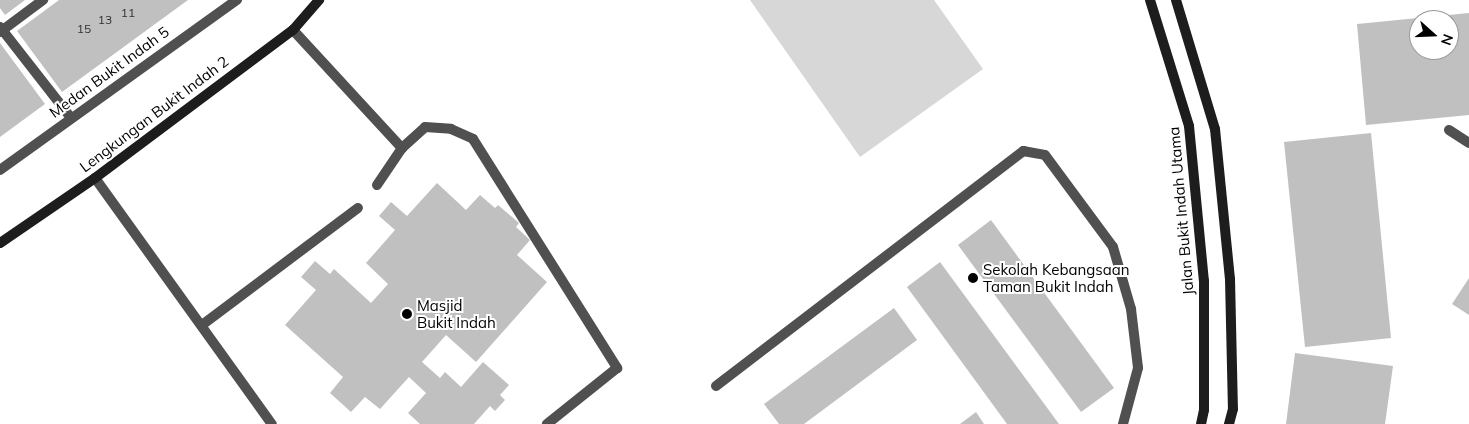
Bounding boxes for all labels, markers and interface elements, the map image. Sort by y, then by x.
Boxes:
house number: 11 [121,6,135,20]
north arrow [1409,10,1459,60]
house number: 13 [98,13,112,27]
house number: 15 [77,22,91,36]
street label: Medan Bukit Indah 5 [46,23,172,121]
text: N [1437,32,1457,48]
street label: Lengkungan Bukit Indah 2 [76,52,232,176]
street label: Jalan Bukit Indah Utama [1165,126,1197,296]
place label: Sekolah Kebangsaan Taman Bukit Indah [983,260,1129,295]
marker: Sekolah Kebangsaan Taman Bukit Indah [967,272,979,284]
place label: Masjid Bukit Indah [417,296,496,331]
marker: Masjid Bukit Indah [401,308,413,320]

